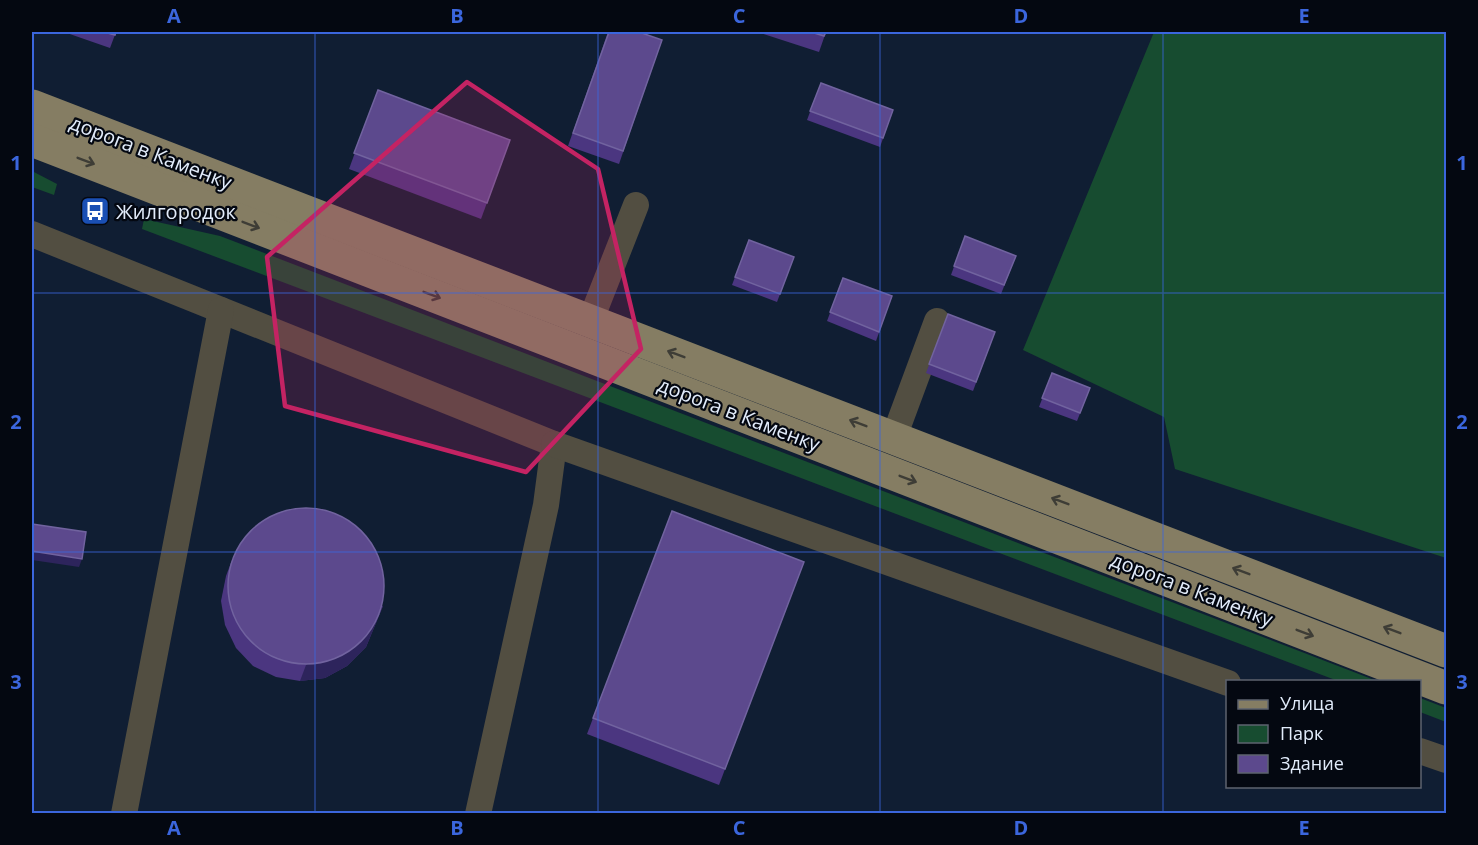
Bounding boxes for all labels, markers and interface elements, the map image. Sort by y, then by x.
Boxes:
text: A [167,2,181,29]
text: B [450,2,464,29]
text: C [733,2,746,29]
text: D [1014,2,1028,29]
text: E [1298,2,1310,29]
street label: дорога в Каменку [66,109,237,196]
text: 1 [10,149,22,176]
text: 1 [1456,149,1468,176]
one-way arrow [76,156,95,167]
bus stop icon: Жилгородок [79,195,111,227]
place label: Жилгородок [116,198,236,225]
one-way arrow [241,220,259,231]
one-way arrow [423,290,441,301]
one-way arrow [667,348,685,359]
street label: дорога в Каменку [654,371,825,458]
text: 2 [10,408,22,435]
text: 2 [1456,408,1468,435]
one-way arrow [849,417,868,428]
one-way arrow [898,475,917,486]
one-way arrow [1051,495,1069,506]
street label: дорога в Каменку [1107,546,1278,633]
one-way arrow [1233,565,1251,576]
one-way arrow [1383,623,1402,634]
one-way arrow [1295,628,1314,639]
text: 3 [10,668,22,695]
text: 3 [1456,668,1468,695]
legend [1226,680,1421,788]
text: Улица [1280,691,1334,715]
text: Парк [1280,721,1324,745]
text: Здание [1280,751,1344,775]
text: A [167,814,181,841]
text: B [450,814,464,841]
text: C [733,814,746,841]
text: D [1014,814,1028,841]
text: E [1298,814,1310,841]

